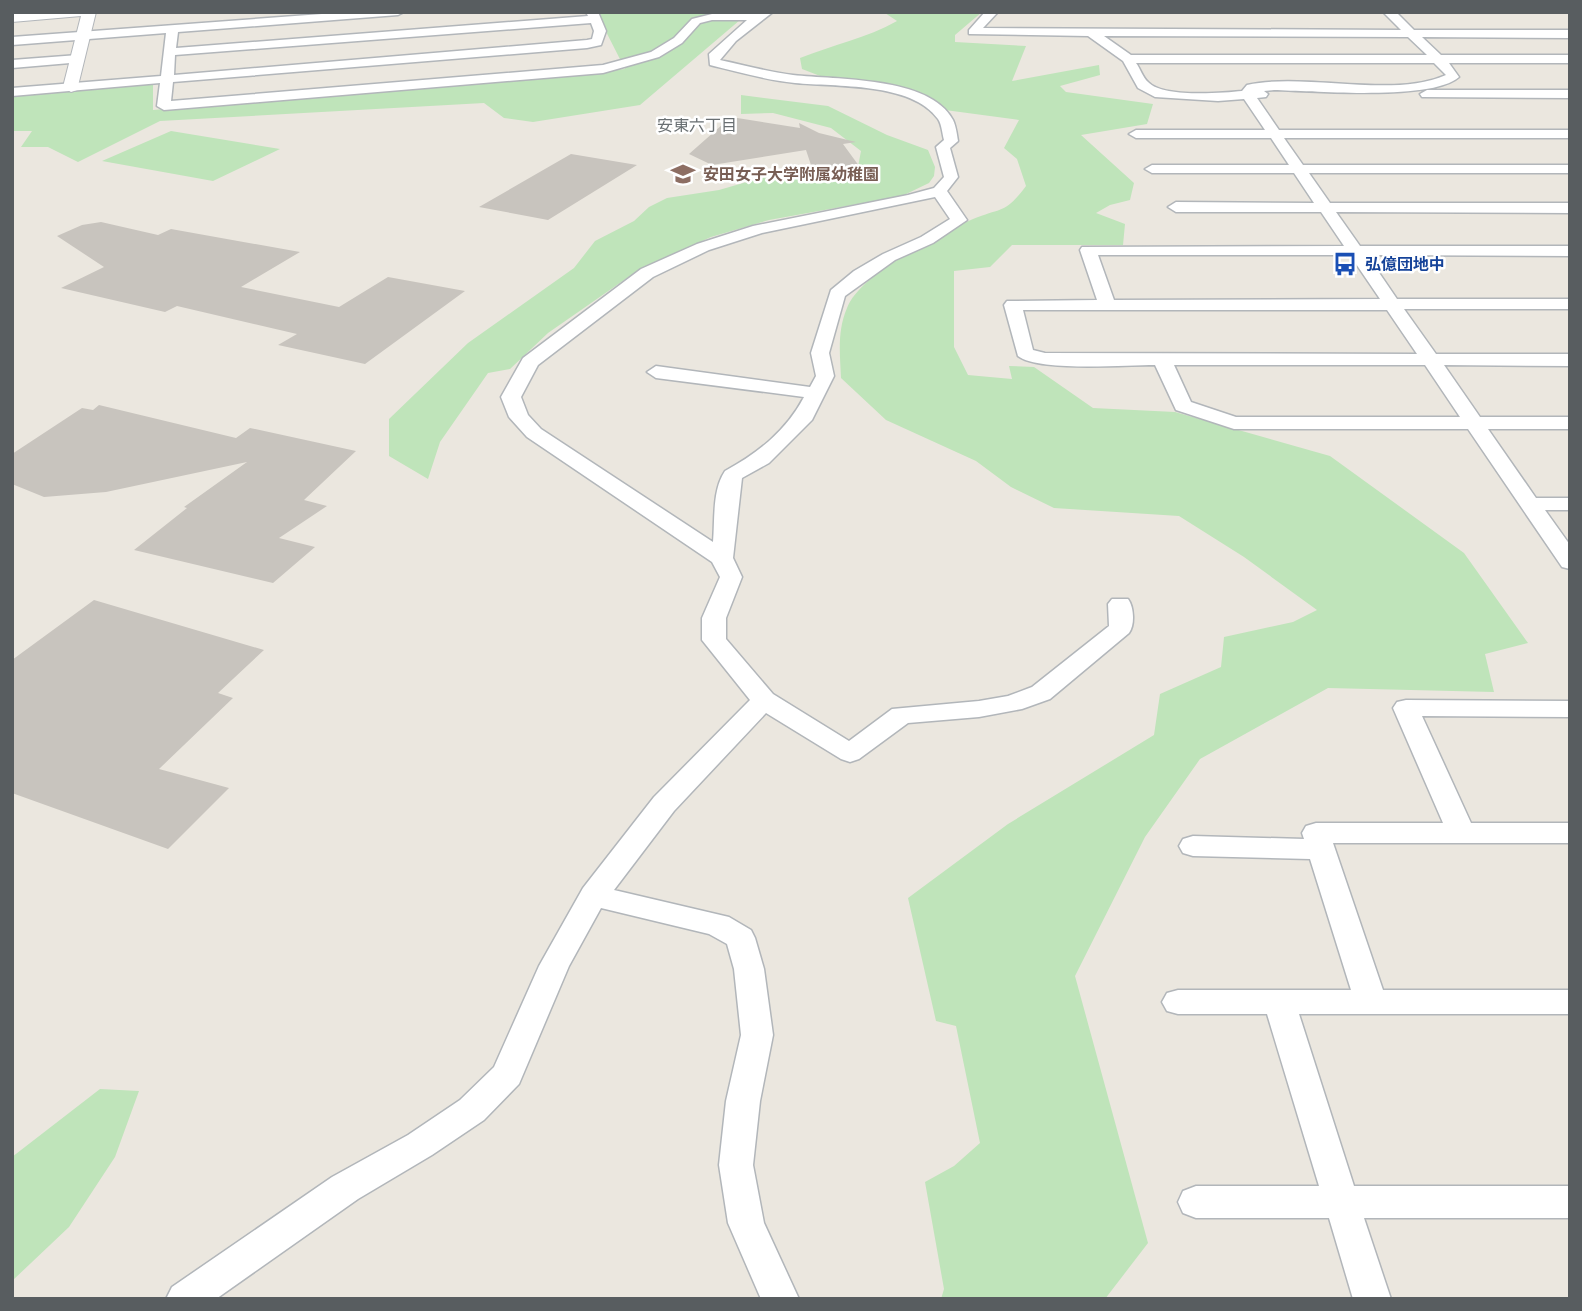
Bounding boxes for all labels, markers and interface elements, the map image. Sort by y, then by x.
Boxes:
district label: 安東六丁目 [657,113,737,137]
school or university icon: 安田女子大学附属幼稚園 [669,160,697,188]
place label: 安田女子大学附属幼稚園 [703,162,879,186]
bus stop icon: 弘億団地中 [1331,250,1359,278]
place label: 弘億団地中 [1365,252,1445,276]

